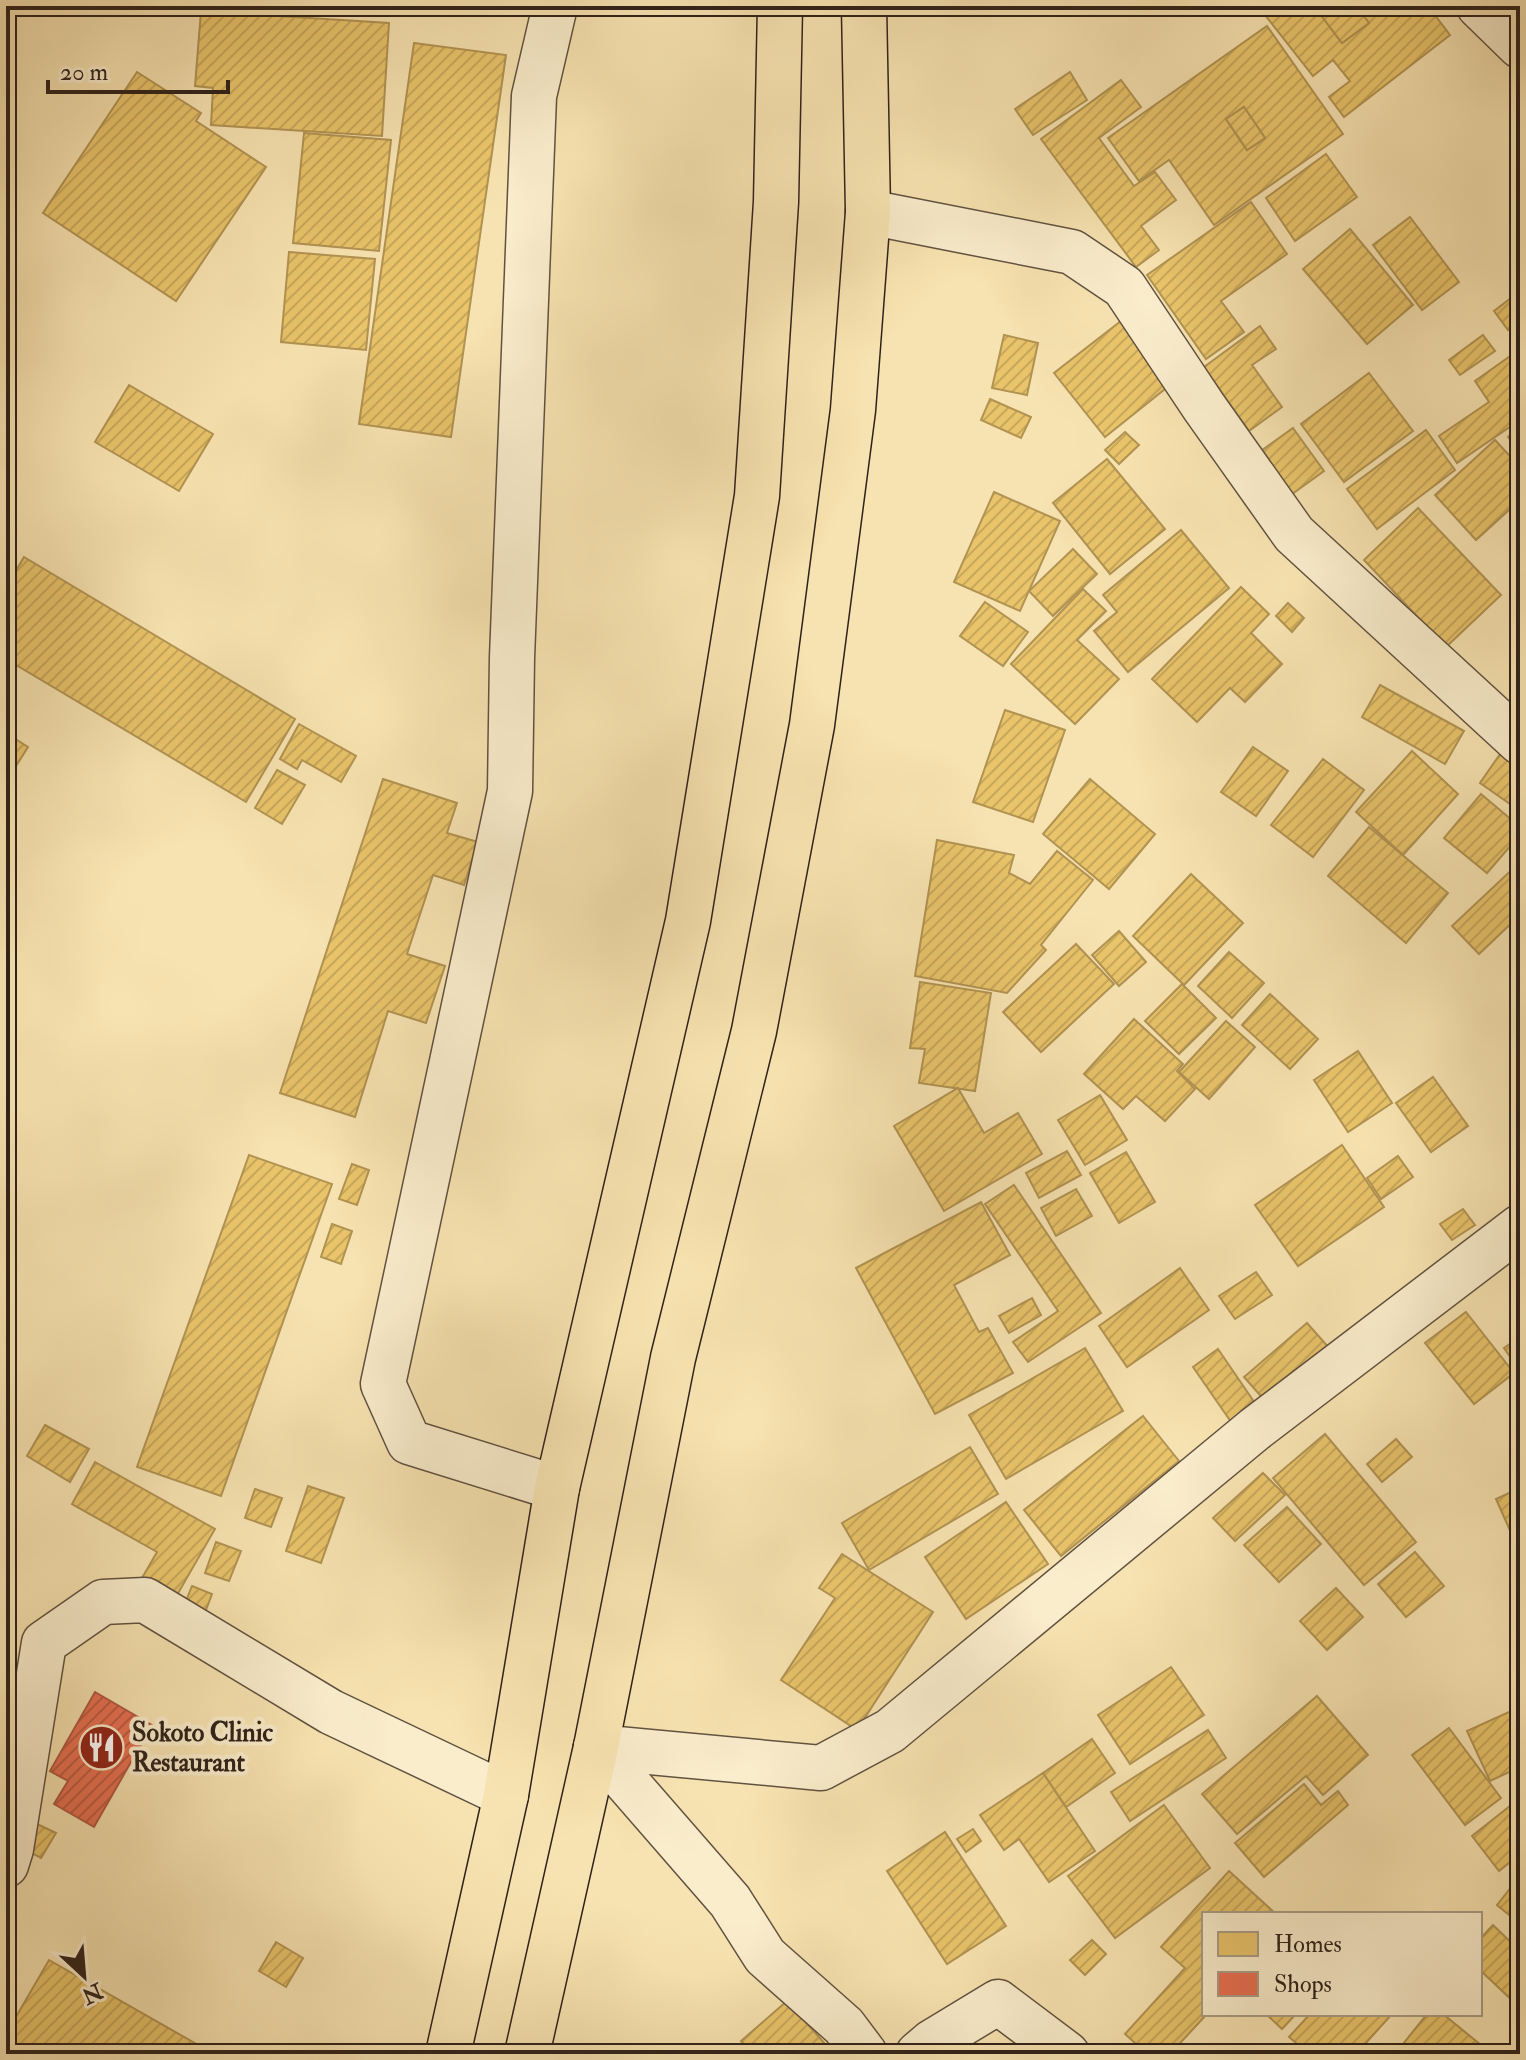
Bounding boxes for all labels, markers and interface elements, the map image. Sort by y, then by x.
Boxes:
scale bar [48,44,228,94]
text: 20 m [60,57,109,88]
place label: Sokoto Clinic Restaurant [132,1717,274,1779]
restaurant icon: Sokoto Clinic Restaurant [77,1724,125,1772]
legend [1202,1912,1482,2016]
text: Homes [1274,1929,1342,1960]
north arrow [44,1936,124,2016]
text: Shops [1274,1969,1332,2000]
text: N [77,1976,108,2010]

